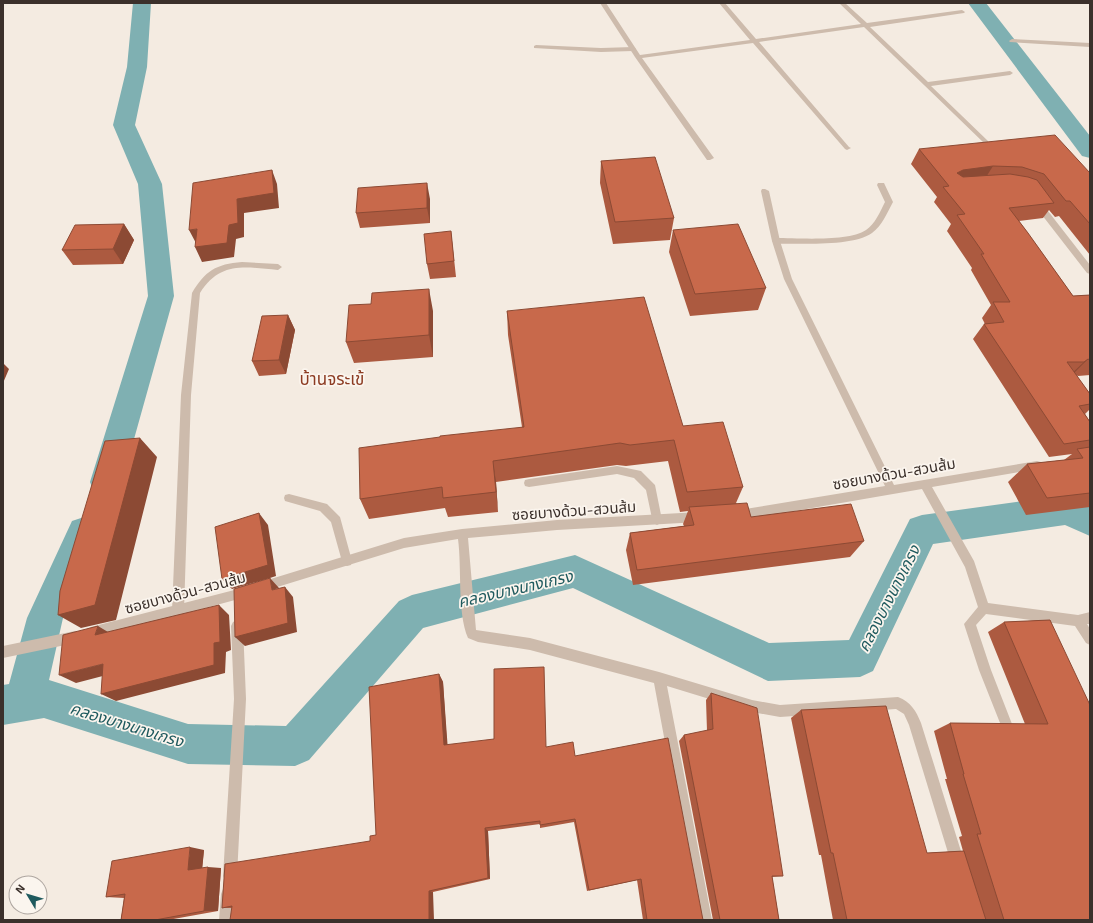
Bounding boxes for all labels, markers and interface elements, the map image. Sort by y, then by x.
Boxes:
district label: บ้านจระเข้ [300,368,365,388]
street label: ซอยบางด้วน-สวนส้ม [831,453,957,493]
street label: ซอยบางด้วน-สวนส้ม [511,497,637,523]
water label: คลองบางนางเกรง [853,540,924,654]
water label: คลองบางนางเกรง [456,565,576,610]
street label: ซอยบางด้วน-สวนส้ม [123,567,247,617]
water label: คลองบางนางเกรง [68,698,187,751]
north arrow [8,875,48,915]
text: N [12,881,27,896]

